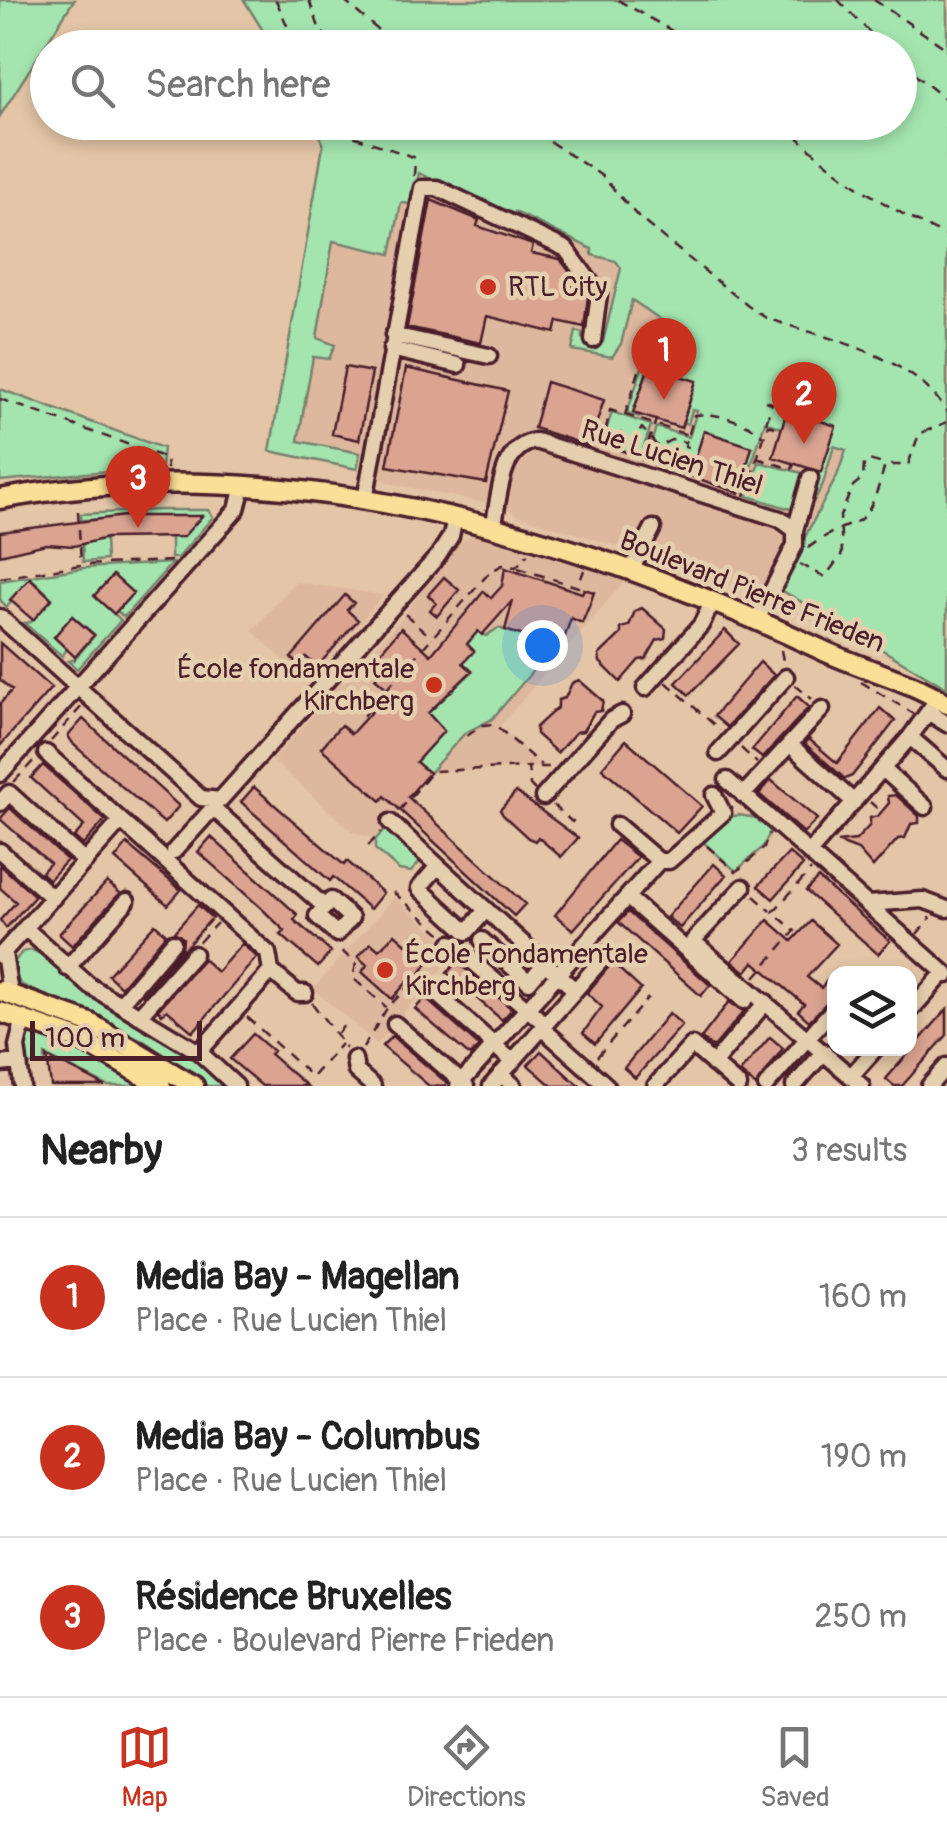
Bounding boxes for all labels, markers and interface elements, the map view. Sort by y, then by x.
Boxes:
search box [30,30,917,140]
icon: search [65,58,120,113]
text: Search here [145,61,331,109]
place label: RTL City [508,270,607,305]
marker: RTL City [477,276,499,298]
pin: 1 [632,318,696,400]
pin: 2 [772,362,836,444]
street label: Rue Lucien Thiel [577,412,767,504]
pin: 3 [106,446,170,528]
street label: Boulevard Pierre Frieden [614,523,890,661]
your location [517,620,568,671]
place label: École fondamentale Kirchberg [177,652,414,719]
marker: École fondamentale Kirchberg [423,674,445,696]
place label: École Fondamentale Kirchberg [405,937,648,1004]
marker: École Fondamentale Kirchberg [374,959,396,981]
map controls [827,966,917,1056]
button: layers [827,966,917,1056]
scale bar [30,1016,202,1060]
text: 100 m [45,1021,125,1056]
text: Nearby [40,1125,162,1177]
text: 3 results [791,1131,907,1171]
text: Media Bay - Magellan [135,1253,459,1301]
text: 1 [66,1277,79,1317]
text: 160 m [819,1277,907,1317]
text: Place · Rue Lucien Thiel [135,1301,447,1341]
text: Media Bay - Columbus [135,1413,480,1461]
text: 2 [64,1437,81,1477]
text: 190 m [821,1437,907,1477]
text: Place · Rue Lucien Thiel [135,1461,447,1501]
text: Résidence Bruxelles [135,1573,451,1621]
text: 3 [64,1597,81,1637]
text: 250 m [815,1597,907,1637]
text: Place · Boulevard Pierre Frieden [135,1621,554,1661]
tab: Map [117,1720,172,1815]
tab: Directions [407,1720,526,1815]
tab: Saved [760,1720,830,1815]

